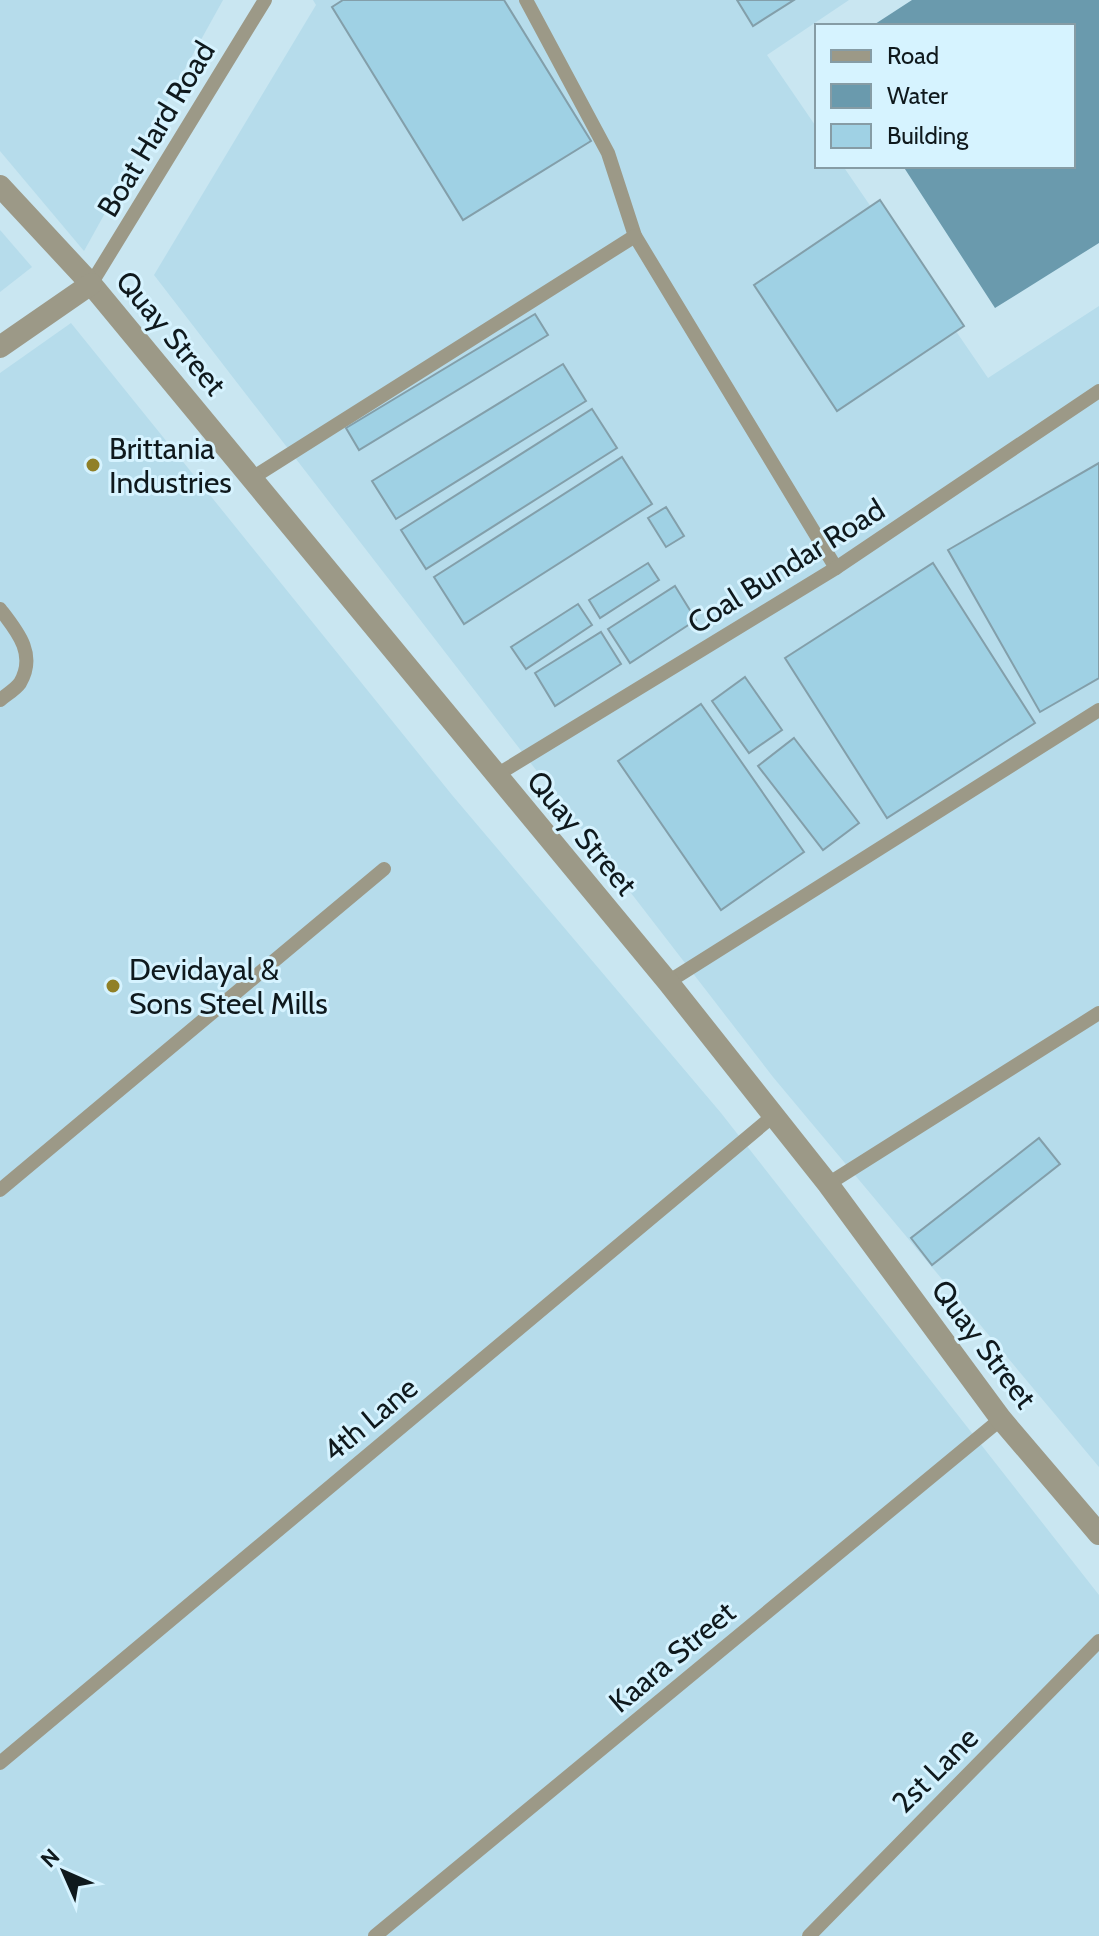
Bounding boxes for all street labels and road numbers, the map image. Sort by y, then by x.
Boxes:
street label: Boat Hard Road [89,35,223,223]
street label: Quay Street [108,263,234,403]
street label: Coal Bundar Road [681,491,891,641]
street label: Quay Street [519,763,645,903]
street label: Quay Street [924,1272,1044,1416]
street label: 4th Lane [315,1369,425,1469]
street label: Kaara Street [601,1594,743,1720]
street label: 2st Lane [884,1719,986,1821]

